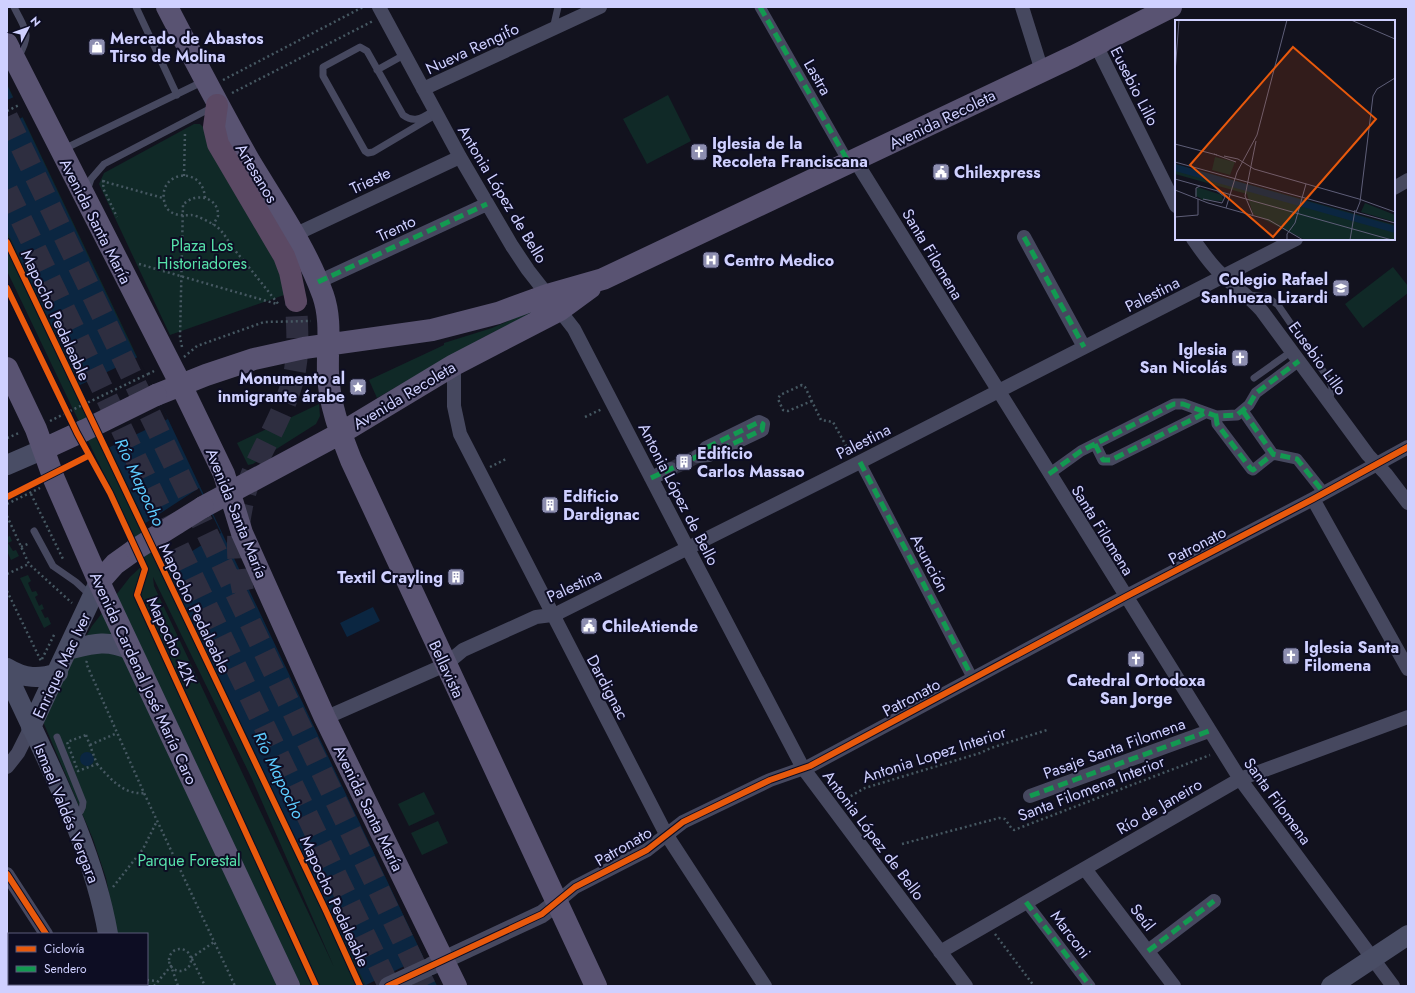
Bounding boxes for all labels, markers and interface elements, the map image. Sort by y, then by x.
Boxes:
north arrow [8,8,48,48]
text: N [27,13,44,30]
street label: Nueva Rengifo [422,17,523,80]
inset map [1175,20,1395,240]
place label: Mercado de Abastos Tirso de Molina [110,27,264,68]
shop icon: Mercado de Abastos Tirso de Molina [87,37,107,57]
street label: Eusebio Lillo [1105,43,1164,130]
street label: Lastra [798,55,837,100]
street label: Avenida Recoleta [885,84,999,155]
street label: Antonia López de Bello [452,121,553,268]
place label: Iglesia de la Recoleta Franciscana [712,132,868,173]
street label: Artesanos [230,139,283,207]
church icon: Iglesia de la Recoleta Franciscana [689,142,709,162]
street label: Avenida Santa María [54,154,137,288]
street label: Trieste [346,161,394,200]
place label: Chilexpress [954,161,1040,184]
public building icon: Chilexpress [931,162,951,182]
street label: Santa Filomena [896,204,969,304]
street label: Trento [373,209,420,247]
park label: Plaza Los Historiadores [157,234,247,275]
street label: Mapocho Pedaleable [15,246,96,384]
place label: Centro Medico [724,249,834,272]
hospital icon: Centro Medico [701,250,721,270]
place label: Colegio Rafael Sanhueza Lizardi [1200,268,1328,309]
street label: Palestina [1121,271,1183,318]
school or university icon: Colegio Rafael Sanhueza Lizardi [1331,278,1351,298]
street label: Eusebio Lillo [1283,317,1352,400]
place label: Iglesia San Nicolás [1140,338,1227,379]
church icon: Iglesia San Nicolás [1230,348,1250,368]
street label: Avenida Recoleta [349,356,460,435]
place label: Monumento al inmigrante árabe [218,367,345,408]
place icon: Monumento al inmigrante árabe [348,377,368,397]
street label: Palestina [832,418,894,465]
street label: Antonia López de Bello [633,419,725,570]
water label: Río Mapocho [109,434,171,530]
place label: Edificio Carlos Massao [697,442,805,483]
street label: Avenida Santa María [200,445,273,582]
building icon: Edificio Carlos Massao [674,452,694,472]
street label: Santa Filomena [1066,481,1140,580]
place label: Edificio Dardignac [563,485,640,526]
building icon: Edificio Dardignac [540,495,560,515]
street label: Patronato [1164,520,1230,570]
street label: Asunción [905,530,954,596]
street label: Mapocho Pedaleable [153,539,236,677]
street label: Palestina [543,563,606,608]
place label: Textil Crayling [337,566,443,589]
building icon: Textil Crayling [446,567,466,587]
street label: Avenida Cardenal José María Caro [84,568,203,789]
street label: Mapocho 42K [141,593,202,689]
street label: Enrique Mac Iver [27,608,96,722]
place label: ChileAtiende [602,615,698,638]
public building icon: ChileAtiende [579,616,599,636]
place label: Iglesia Santa Filomena [1304,636,1399,677]
street label: Bellavista [423,637,470,702]
church icon: Iglesia Santa Filomena [1281,646,1301,666]
church icon: Catedral Ortodoxa San Jorge [1126,649,1146,669]
street label: Dardignac [581,651,634,724]
place label: Catedral Ortodoxa San Jorge [1067,669,1205,710]
street label: Patronato [878,672,944,722]
street label: Pasaje Santa Filomena [1040,712,1188,785]
street label: Antonia Lopez Interior [859,720,1010,789]
water label: Río Mapocho [248,727,310,823]
street label: Ismael Valdés Vergara [28,740,105,887]
street label: Avenida Santa María [328,741,409,875]
street label: Santa Filomena Interior [1014,750,1168,827]
street label: Santa Filomena [1238,753,1317,850]
street label: Antonia López de Bello [817,766,930,905]
street label: Río de Janeiro [1112,773,1206,840]
street label: Patronato [590,821,656,872]
street label: Mapocho Pedaleable [294,832,375,970]
park label: Parque Forestal [137,849,241,872]
street label: Seúl [1125,899,1161,936]
street label: Marconi [1045,905,1096,963]
legend [8,933,148,985]
text: Ciclovía [44,940,85,958]
text: Sendero [44,960,87,978]

